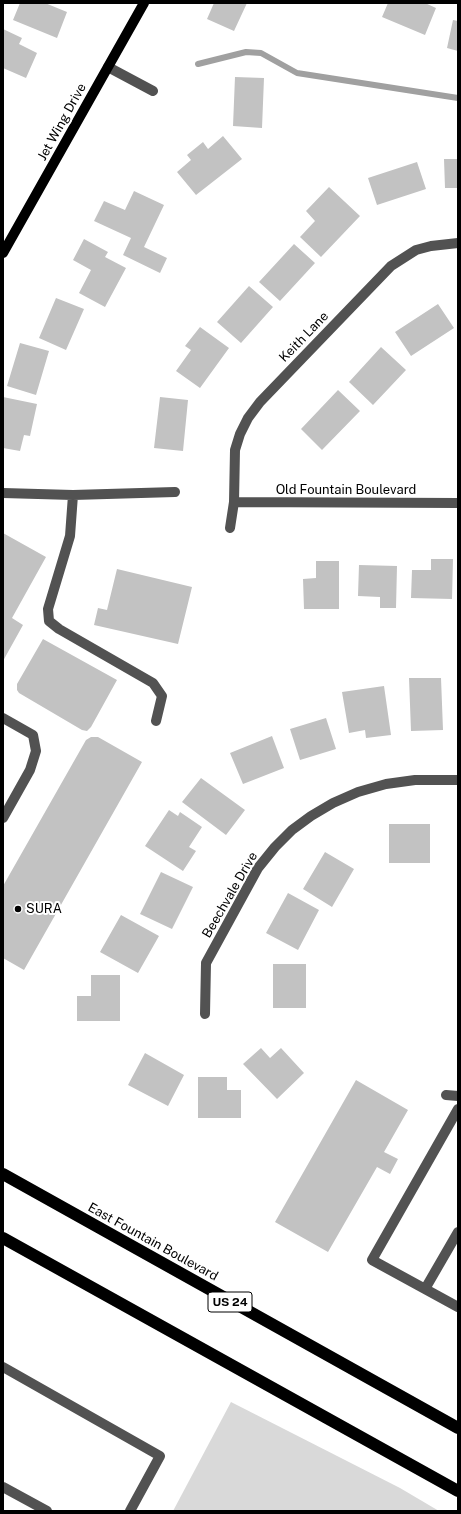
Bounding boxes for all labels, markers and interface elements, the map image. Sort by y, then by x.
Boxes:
street label: Jet Wing Drive [34,81,90,163]
street label: Keith Lane [276,309,332,365]
street label: Old Fountain Boulevard [276,482,416,498]
street label: Beechvale Drive [199,849,261,941]
place label: SURA [26,901,62,917]
marker: SURA [13,904,23,914]
street label: East Fountain Boulevard [85,1200,221,1284]
road number: US 24 [208,1292,252,1312]

